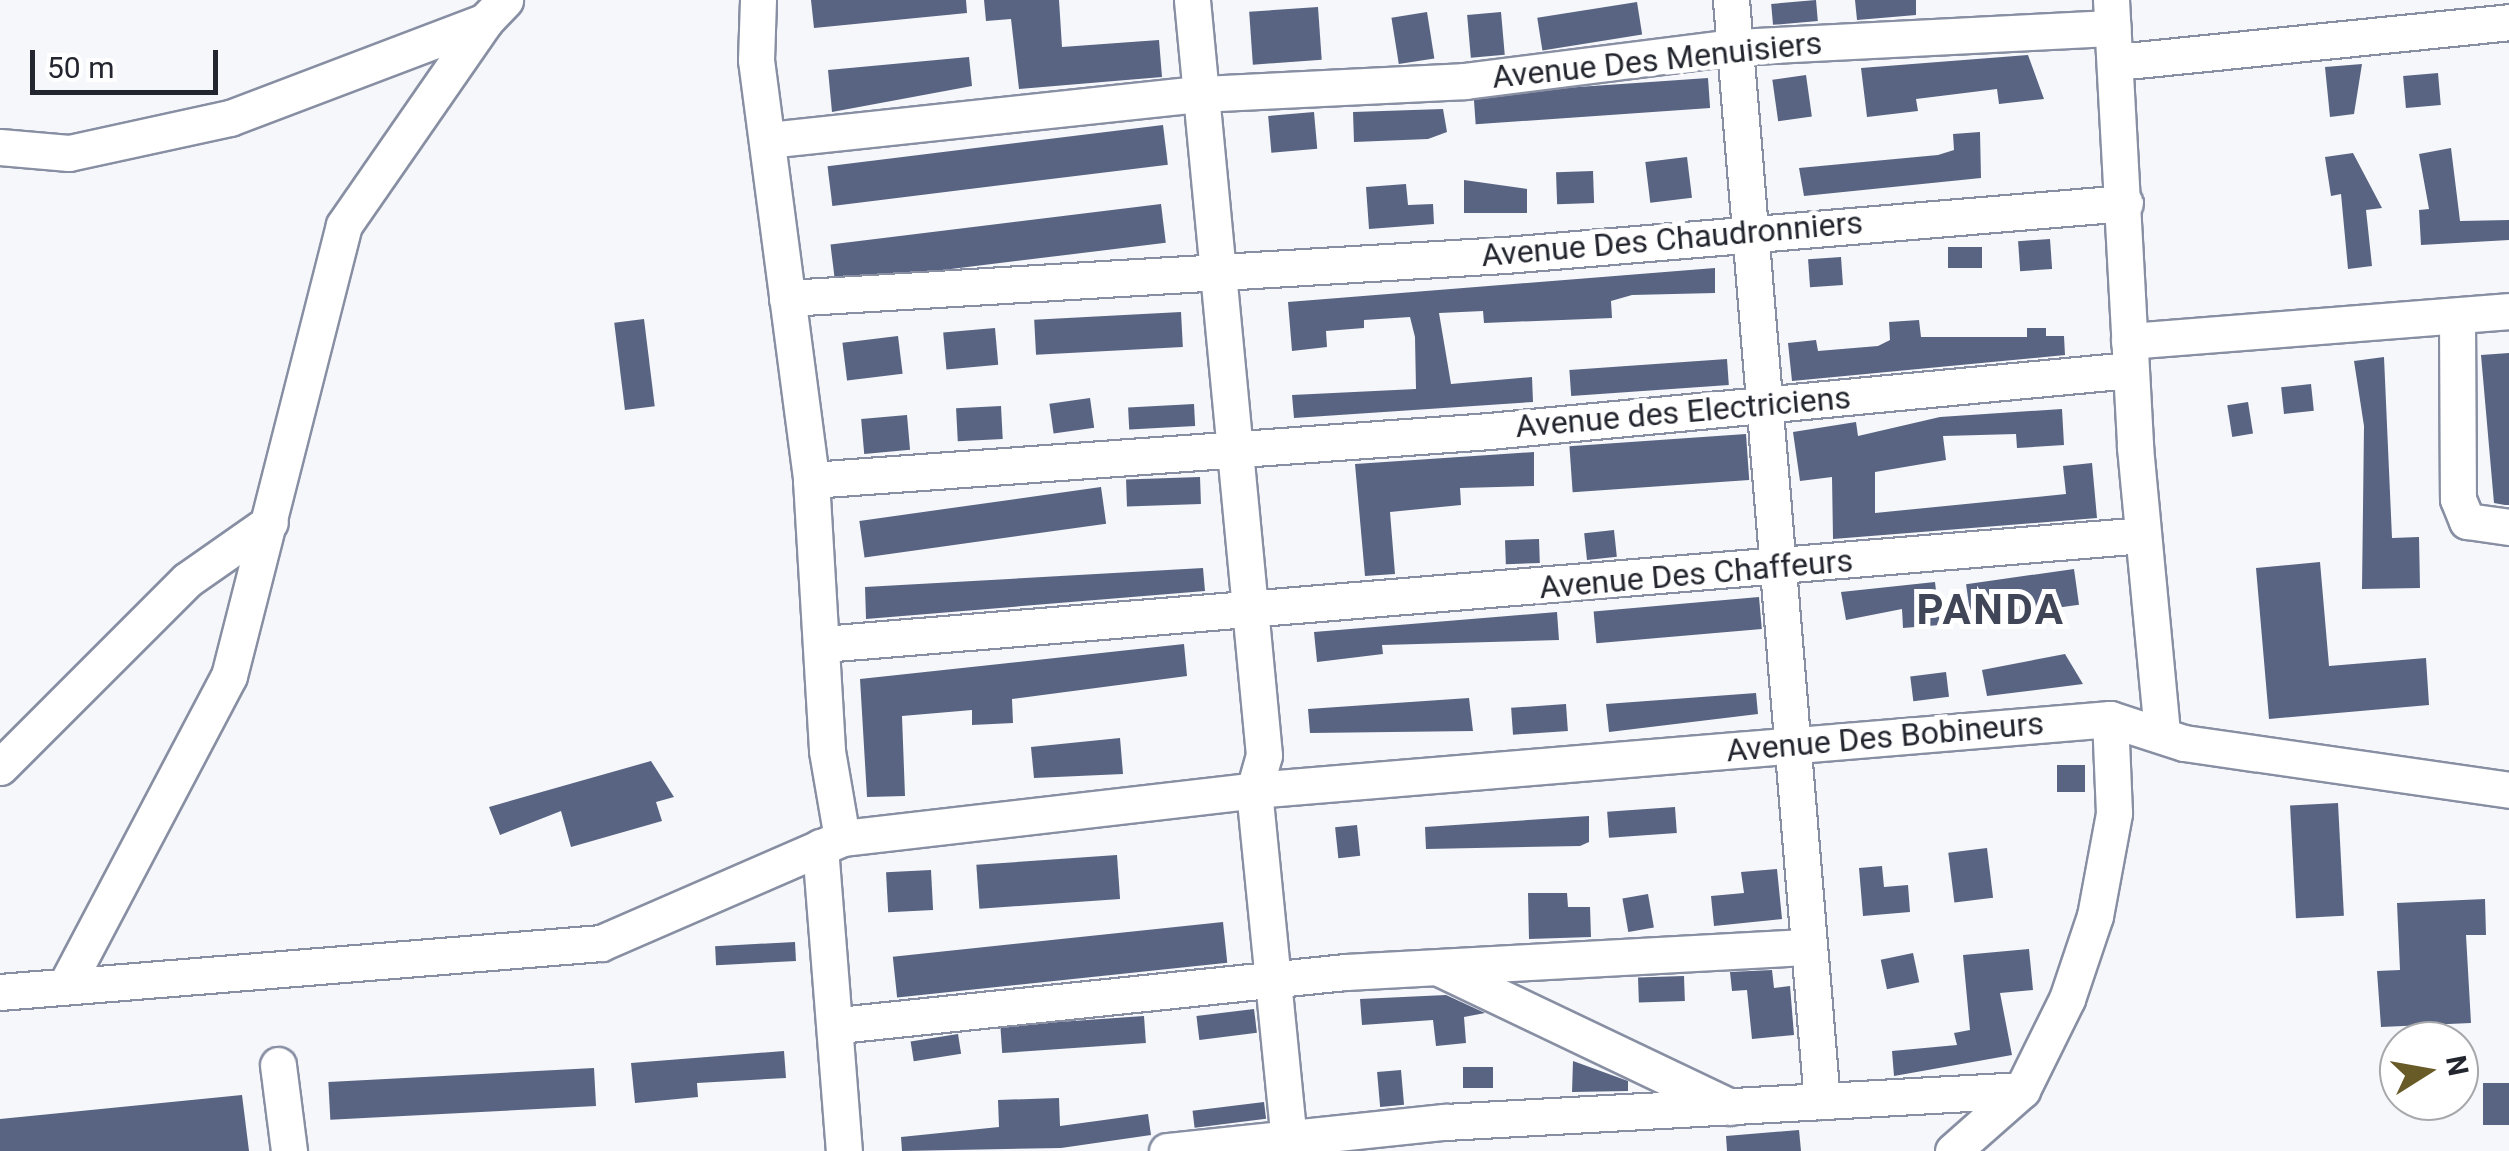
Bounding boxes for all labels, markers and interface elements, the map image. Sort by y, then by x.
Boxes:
street label: Avenue Des Menuisiers [1490,24,1824,96]
scale bar [35,30,222,92]
text: 50 m [47,50,114,85]
street label: Avenue Des Chaudronniers [1480,203,1864,275]
street label: Avenue des Electriciens [1514,378,1852,446]
street label: Avenue Des Chaffeurs [1538,541,1854,607]
district label: PANDA [1916,585,2066,635]
street label: Avenue Des Bobineurs [1725,704,2045,770]
north arrow [2379,1021,2479,1121]
text: N [2439,1053,2475,1078]

